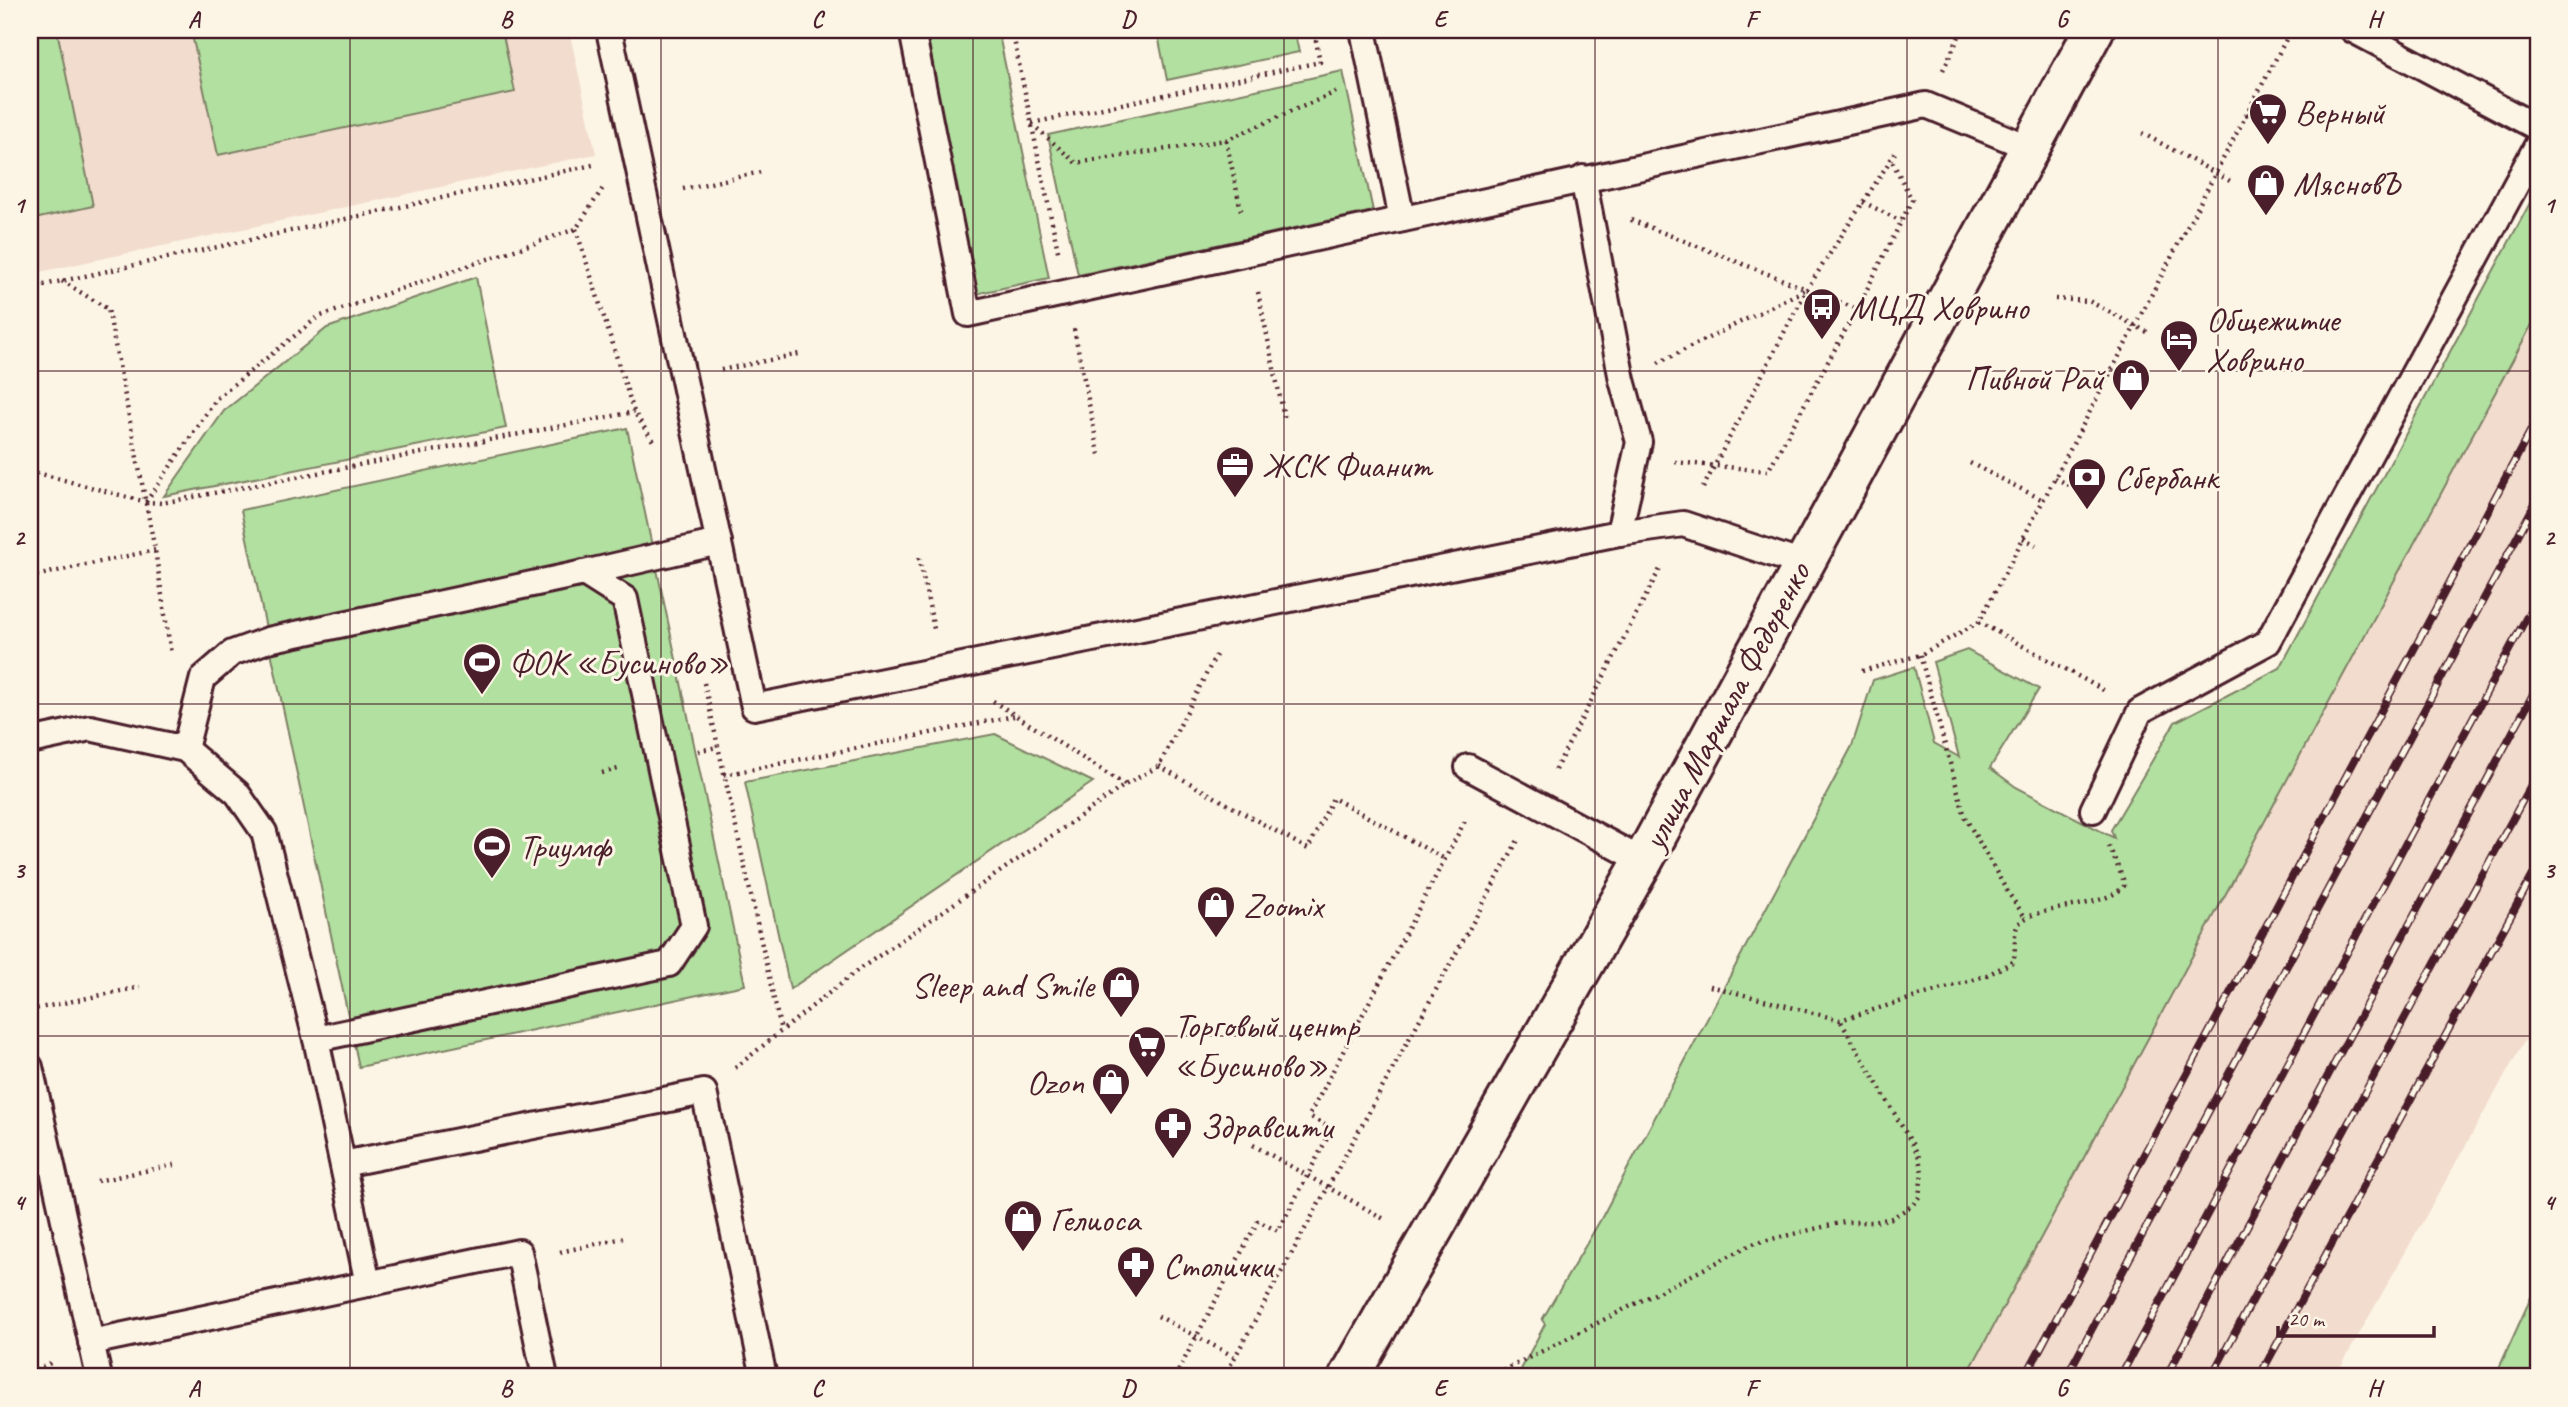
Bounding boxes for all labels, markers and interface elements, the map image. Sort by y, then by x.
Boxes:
text: A [188,5,202,34]
text: B [500,5,514,34]
text: C [812,5,826,34]
text: D [1121,5,1137,34]
text: E [1434,5,1450,34]
text: F [1746,5,1762,34]
text: G [2056,5,2071,34]
text: H [2367,5,2385,34]
place label: Верный [2295,90,2387,135]
supermarket icon: Верный [2247,91,2289,146]
place label: МясновЪ [2293,161,2402,206]
shop icon: МясновЪ [2245,162,2287,217]
text: 1 [14,191,27,220]
text: 1 [2544,191,2557,220]
place label: МЦД Ховрино [1849,285,2030,330]
bus stop icon: МЦД Ховрино [1801,286,1843,341]
place label: Общежитие Ховрино [2206,297,2342,382]
hotel icon: Общежитие Ховрино [2158,318,2200,373]
place label: Пивной Рай [1965,356,2106,401]
shop icon: Пивной Рай [2110,357,2152,412]
place label: ЖСК Фианит [1262,443,1434,488]
office icon: ЖСК Фианит [1214,444,1256,499]
place label: Сбербанк [2114,455,2221,500]
bank icon: Сбербанк [2066,456,2108,511]
text: 2 [14,523,27,552]
text: 2 [2544,523,2557,552]
street label: улица Маршала Федоренко [1630,553,1822,859]
place label: ФОК «Бусиново» [509,640,729,685]
sports icon: ФОК «Бусиново» [461,641,503,696]
place label: Триумф [519,824,613,869]
sports icon: Триумф [471,825,513,880]
text: 3 [14,856,27,885]
text: 3 [2544,856,2557,885]
place label: Zoomix [1243,883,1326,928]
shop icon: Zoomix [1195,884,1237,939]
place label: Sleep and Smile [911,963,1097,1008]
shop icon: Sleep and Smile [1100,964,1142,1019]
place label: Торговый центр «Бусиново» [1174,1003,1361,1088]
supermarket icon: Торговый центр «Бусиново» [1126,1024,1168,1079]
place label: Ozon [1026,1060,1084,1105]
shop icon: Ozon [1090,1061,1132,1116]
place label: Здравсити [1200,1104,1336,1149]
pharmacy icon: Здравсити [1152,1105,1194,1160]
text: 4 [14,1188,27,1217]
text: 4 [2544,1188,2557,1217]
place label: Гелиоса [1050,1197,1143,1242]
shop icon: Гелиоса [1002,1198,1044,1253]
place label: Столички [1163,1243,1276,1288]
pharmacy icon: Столички [1115,1244,1157,1299]
scale bar [2278,1295,2433,1339]
text: 20 m [2288,1306,2326,1332]
text: A [188,1374,202,1403]
text: B [500,1374,514,1403]
text: C [812,1374,826,1403]
text: D [1121,1374,1137,1403]
text: E [1434,1374,1450,1403]
text: F [1746,1374,1762,1403]
text: G [2056,1374,2071,1403]
text: H [2367,1374,2385,1403]

